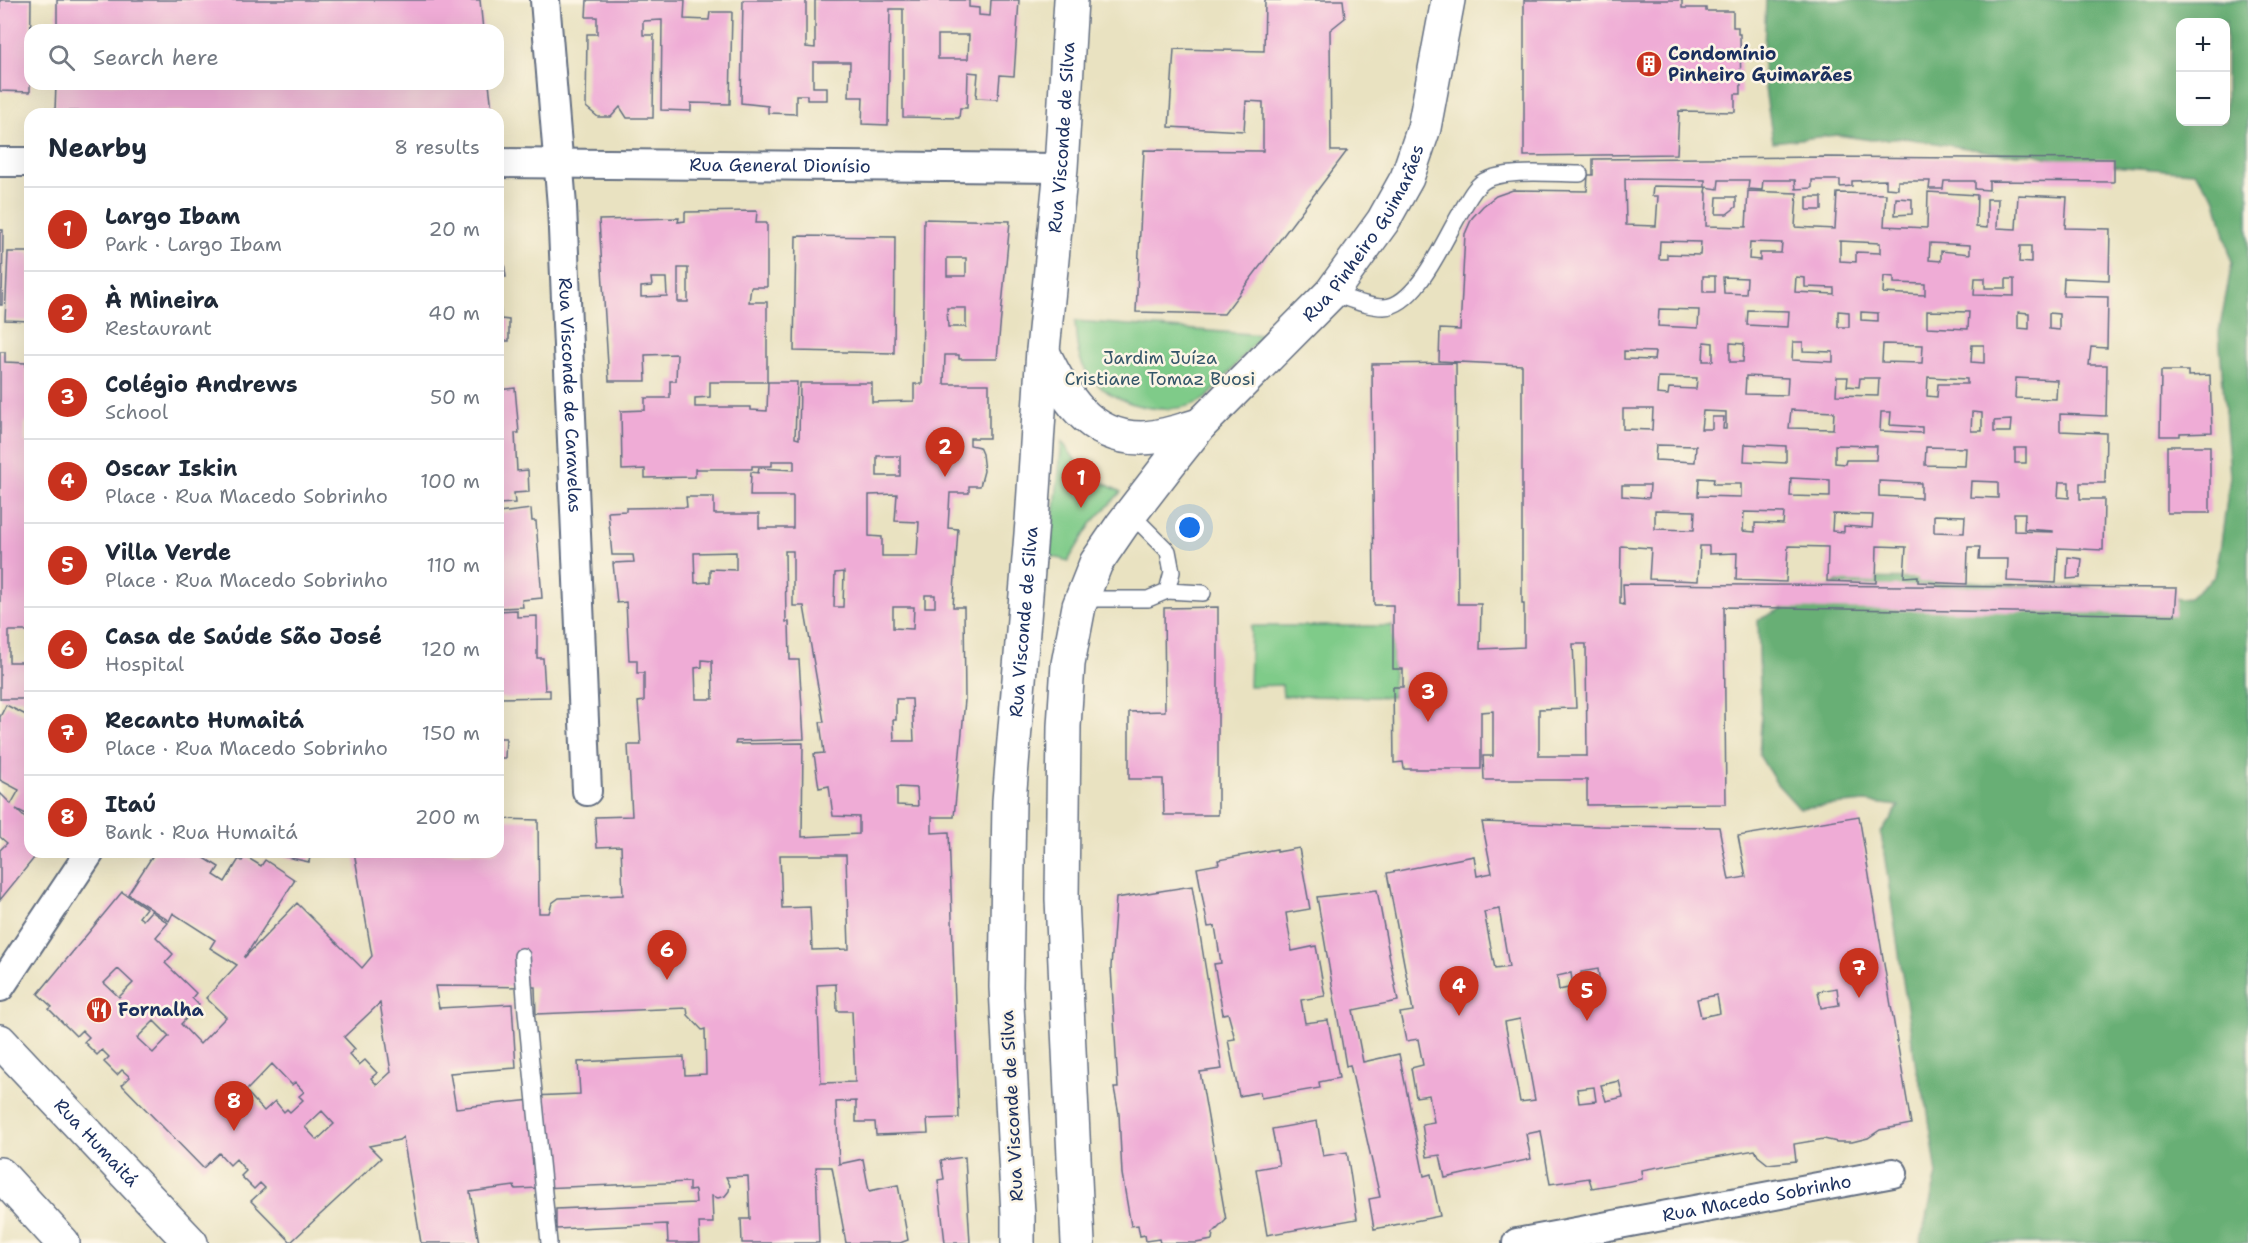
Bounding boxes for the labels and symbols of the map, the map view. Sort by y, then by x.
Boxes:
street label: Rua Visconde de Silva [1043,41,1080,234]
place label: Condomínio Pinheiro Guimarães [1668,42,1853,87]
building icon: Condomínio Pinheiro Guimarães [1634,49,1664,79]
street label: Rua Pinheiro Guimarães [1297,141,1430,327]
street label: Rua General Dionísio [689,153,871,178]
street label: Rua Visconde de Caravelas [553,277,587,513]
park label: Jardim Juíza Cristiane Tomaz Buosi [1065,346,1255,391]
pin: 2 [926,428,964,477]
pin: 1 [1062,458,1100,508]
your location [1175,513,1204,542]
street label: Rua Visconde de Silva [1004,526,1044,718]
pin: 3 [1408,672,1448,722]
pin: 6 [648,930,686,980]
pin: 7 [1840,948,1878,998]
pin: 4 [1440,966,1478,1016]
pin: 5 [1568,972,1606,1021]
restaurant icon: Fornalha [84,995,114,1025]
place label: Fornalha [118,998,205,1022]
street label: Rua Visconde de Silva [995,1010,1029,1202]
pin: 8 [214,1082,254,1131]
street label: Rua Humaitá [49,1093,144,1192]
street label: Rua Macedo Sobrinho [1661,1169,1853,1228]

